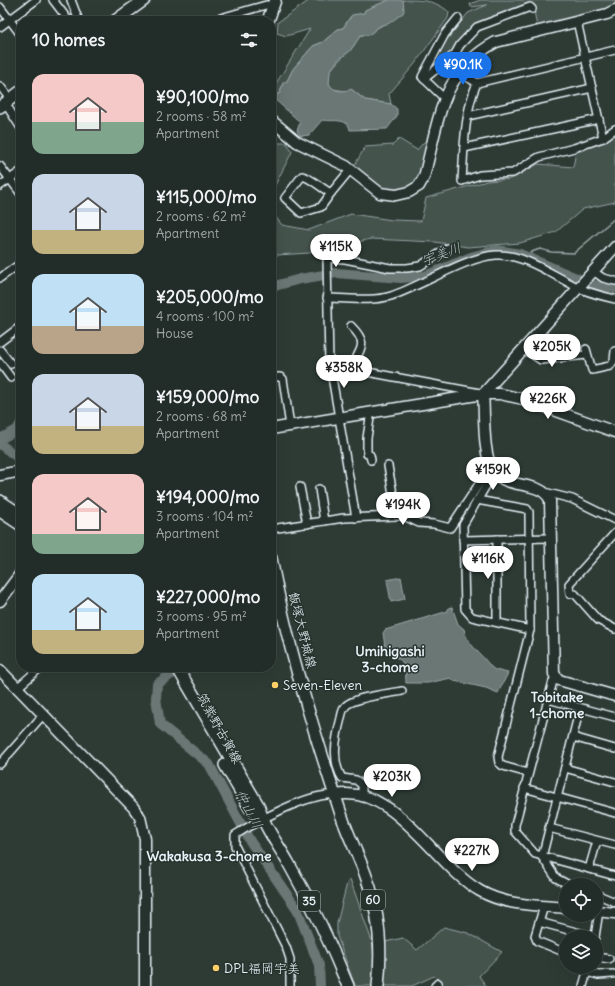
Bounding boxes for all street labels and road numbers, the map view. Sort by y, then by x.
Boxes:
street label: 飯塚大野城線 [285,590,320,671]
street label: 筑紫野古賀線 [193,690,246,767]
road number: 60 [361,890,385,910]
road number: 35 [298,891,320,911]

